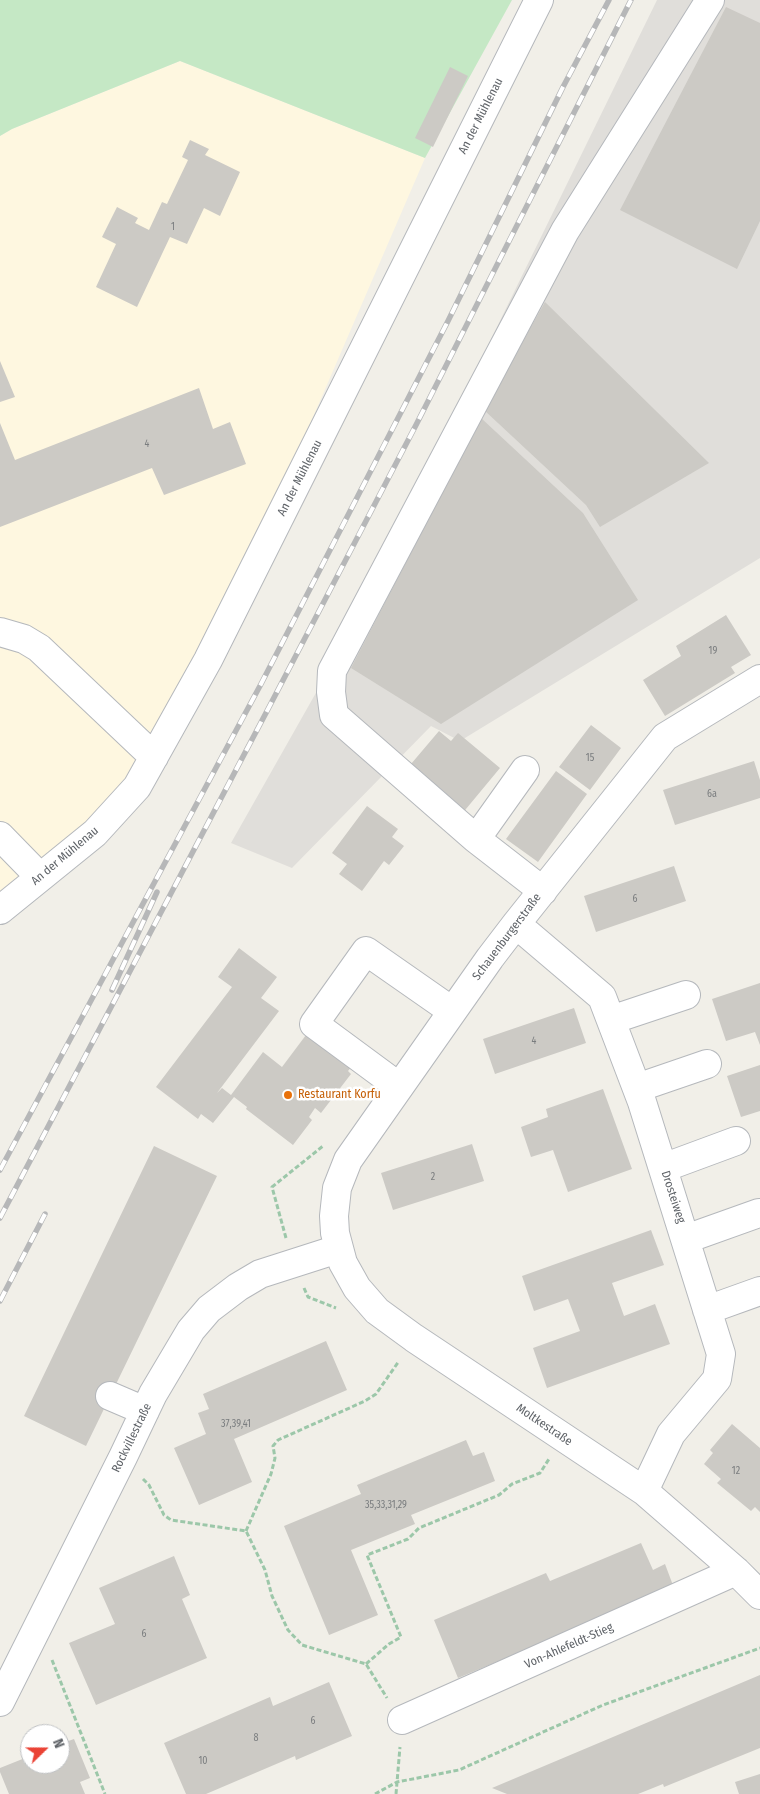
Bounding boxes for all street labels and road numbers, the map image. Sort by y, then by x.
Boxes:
street label: An der Mühlenau [456,76,506,156]
street label: An der Mühlenau [275,438,325,518]
street label: An der Mühlenau [28,824,102,888]
street label: Schauenburgerstraße [470,891,544,983]
street label: Drosteiweg [658,1169,688,1225]
street label: Rockvillestraße [109,1401,155,1475]
street label: Moltkestraße [513,1401,575,1449]
street label: Von-Ahlefeldt-Stieg [523,1620,615,1672]

